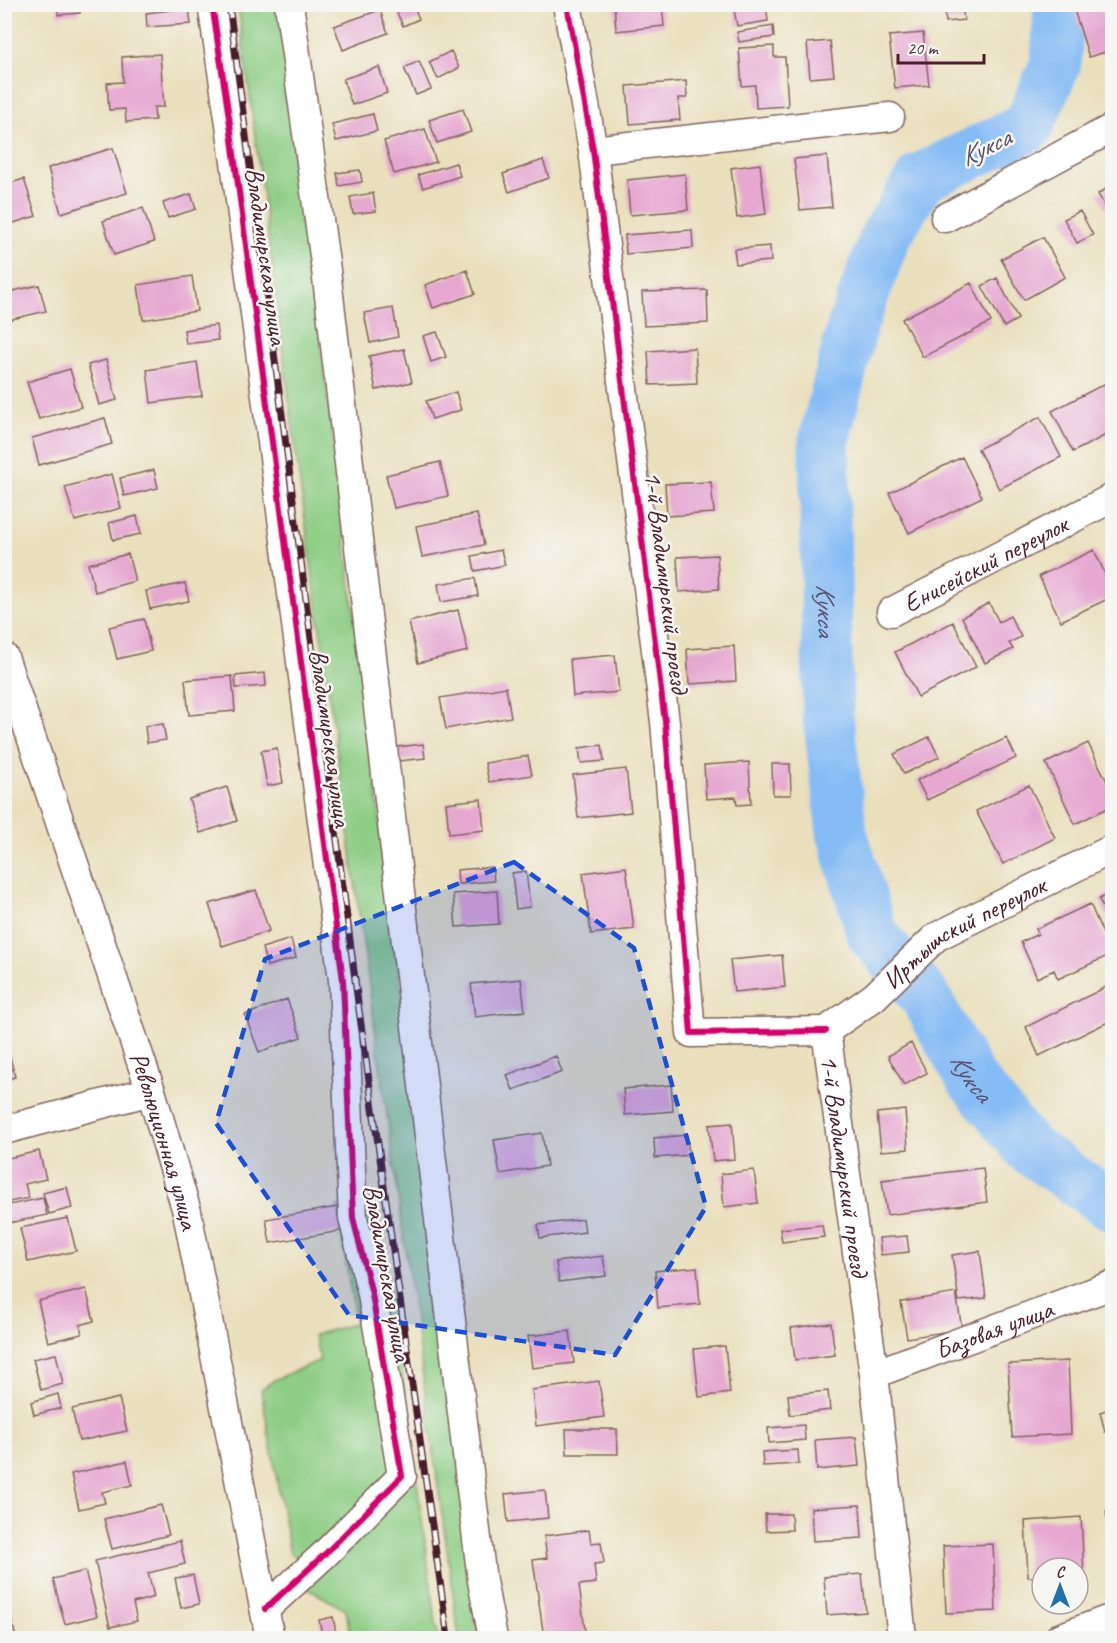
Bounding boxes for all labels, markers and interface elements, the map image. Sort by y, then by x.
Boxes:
scale bar [898,27,984,65]
text: 20 m [907,37,940,59]
water label: Кукса [954,119,1018,174]
street label: Владимирская улица [238,165,295,348]
street label: 1-й Владимирский проезд [637,469,697,698]
street label: Енисейский переулок [898,507,1075,620]
water label: Кукса [809,584,844,639]
street label: Владимирская улица [302,647,359,830]
street label: Иртышский переулок [876,868,1053,997]
water label: Кукса [943,1047,1001,1110]
street label: Революционная улица [122,1048,206,1234]
street label: 1-й Владимирский проезд [813,1053,877,1281]
street label: Владимирская улица [356,1182,420,1365]
street label: Базовая улица [930,1292,1059,1367]
north arrow [1030,1556,1090,1616]
text: С [1056,1562,1066,1582]

